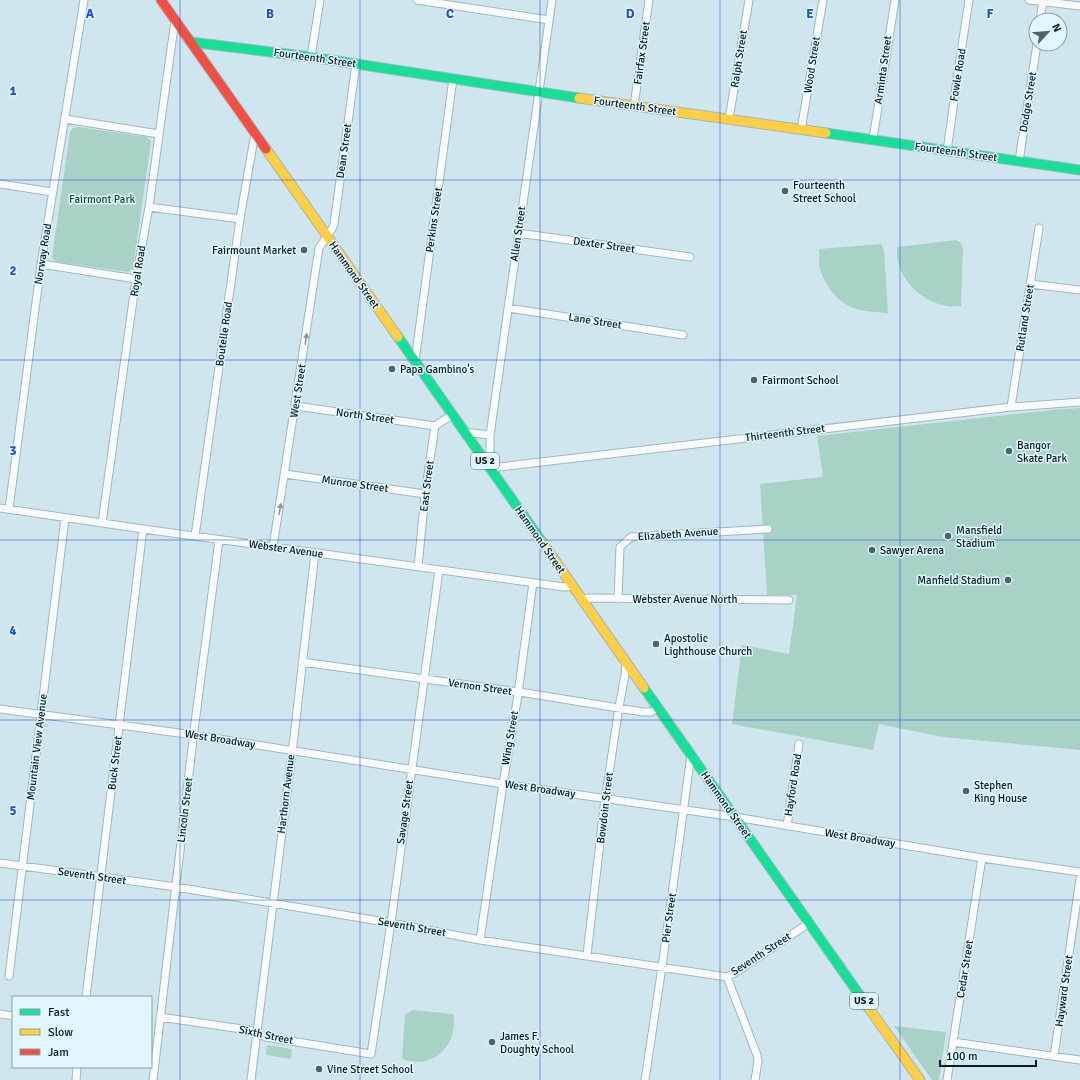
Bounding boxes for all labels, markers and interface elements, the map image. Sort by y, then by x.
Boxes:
text: A [86,6,95,22]
text: B [266,6,274,22]
text: C [446,6,454,22]
text: D [626,6,635,22]
text: E [806,6,814,22]
text: F [987,6,994,22]
north arrow [1028,12,1068,52]
street label: Fairfax Street [631,20,653,85]
text: N [1049,22,1064,34]
street label: Ralph Street [728,29,750,89]
street label: Arminta Street [872,35,894,105]
street label: Wood Street [801,36,823,94]
street label: Fourteenth Street [273,46,357,70]
street label: Fowle Road [947,47,969,102]
street label: Dodge Street [1017,71,1039,133]
text: 1 [9,83,17,99]
street label: Fourteenth Street [593,94,677,118]
street label: Dean Street [334,123,354,179]
street label: Fourteenth Street [914,140,998,164]
place label: Fourteenth Street School [793,179,856,205]
street label: Perkins Street [423,186,445,253]
marker: Fourteenth Street School [780,186,790,196]
park label: Fairmont Park [69,193,135,206]
street label: Allen Street [508,206,528,262]
street label: Norway Road [32,222,54,286]
street label: Dexter Street [572,234,636,256]
street label: Hammond Street [326,239,382,311]
street label: Royal Road [128,244,148,298]
place label: Fairmount Market [212,244,296,257]
marker: Fairmount Market [299,245,309,255]
text: 2 [9,263,17,279]
street label: Rutland Street [1013,283,1037,353]
street label: Boutelle Road [213,301,235,367]
street label: Lane Street [567,310,623,332]
one-way arrow [303,333,309,345]
street label: West Street [287,363,309,419]
place label: Papa Gambino's [400,363,475,376]
marker: Papa Gambino's [387,364,397,374]
place label: Fairmont School [762,374,839,387]
marker: Fairmont School [749,375,759,385]
street label: North Street [335,406,395,427]
street label: Thirteenth Street [744,422,826,444]
place label: Bangor Skate Park [1017,439,1067,465]
text: 3 [9,443,17,459]
marker: Bangor Skate Park [1004,446,1014,456]
road number: US 2 [471,453,499,469]
street label: East Street [417,460,437,512]
street label: Munroe Street [321,473,389,495]
one-way arrow [277,503,283,515]
street label: Hammond Street [512,504,568,576]
place label: Mansfield Stadium [956,524,1002,550]
street label: Elizabeth Avenue [637,525,719,543]
marker: Mansfield Stadium [943,531,953,541]
street label: Webster Avenue [248,537,324,561]
place label: Sawyer Arena [880,544,945,557]
marker: Sawyer Arena [867,545,877,555]
place label: Manfield Stadium [917,574,1000,587]
marker: Manfield Stadium [1003,575,1013,585]
street label: Webster Avenue North [633,593,737,606]
text: 4 [9,623,17,639]
place label: Apostolic Lighthouse Church [664,632,752,658]
marker: Apostolic Lighthouse Church [651,639,661,649]
street label: Vernon Street [447,676,513,698]
street label: Mountain View Avenue [24,693,50,801]
street label: Wing Street [499,710,521,766]
street label: West Broadway [184,727,257,751]
street label: Buck Street [105,735,125,791]
street label: Hayford Road [782,753,804,817]
street label: Harthorn Avenue [275,754,297,834]
street label: Hammond Street [698,769,754,841]
street label: Bowdoin Street [594,771,616,844]
street label: Lincoln Street [175,776,195,843]
street label: West Broadway [504,778,577,801]
street label: Savage Street [394,779,416,845]
place label: Stephen King House [974,779,1027,805]
marker: Stephen King House [961,786,971,796]
text: 5 [9,803,17,819]
street label: West Broadway [824,826,897,850]
street label: Seventh Street [57,865,127,887]
street label: Pier Street [659,892,679,944]
street label: Seventh Street [377,915,447,939]
street label: Seventh Street [729,930,794,978]
street label: Cedar Street [954,939,976,999]
street label: Hayward Street [1053,954,1075,1028]
road number: US 2 [850,993,878,1009]
legend [12,996,152,1068]
text: Fast [48,1005,69,1020]
street label: Sixth Street [238,1023,294,1047]
text: Slow [48,1025,73,1040]
place label: James F. Doughty School [500,1030,574,1056]
marker: James F. Doughty School [487,1037,497,1047]
scale bar [940,1042,1036,1068]
text: Jam [48,1045,69,1060]
text: 100 m [946,1049,978,1064]
place label: Vine Street School [327,1063,413,1076]
marker: Vine Street School [314,1064,324,1074]

